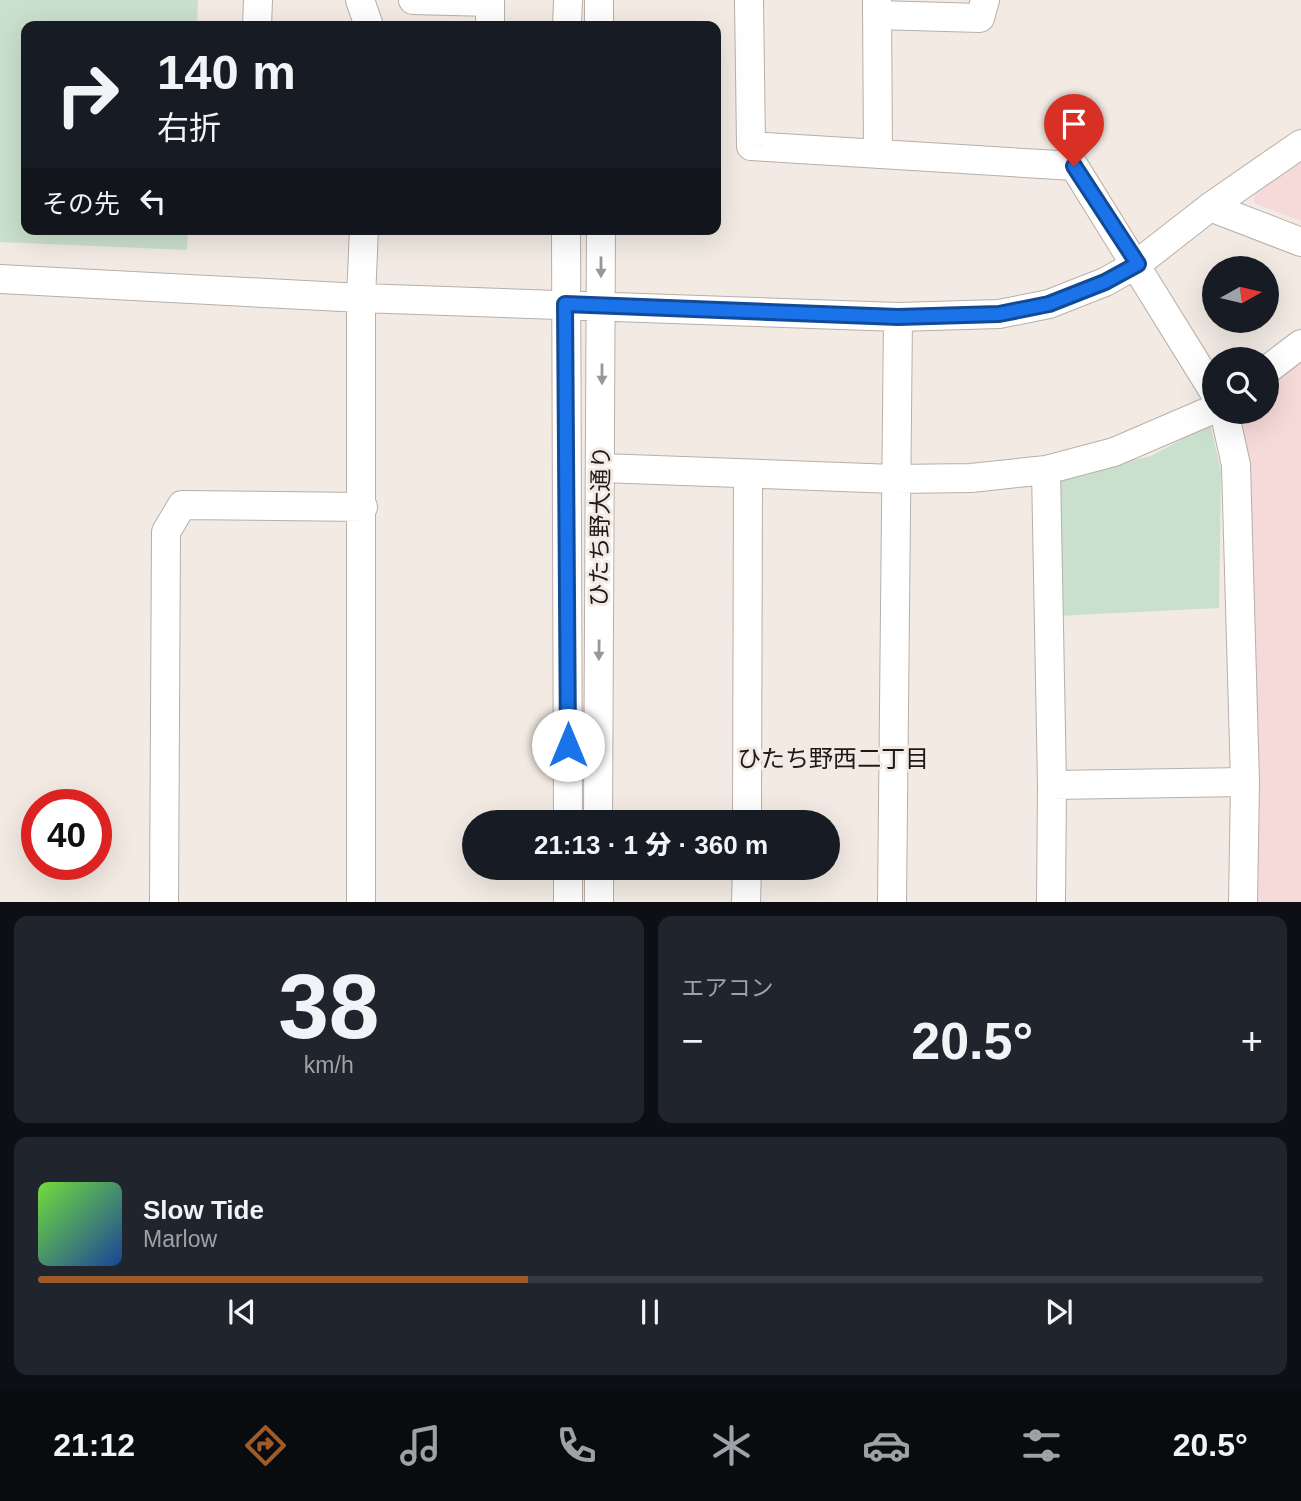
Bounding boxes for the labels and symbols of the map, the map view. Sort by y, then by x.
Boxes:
pin [1044,94,1104,166]
north arrow [1202,256,1279,332]
one-way arrow [595,257,607,279]
one-way arrow [596,363,608,385]
street label: ひたち野大通り [586,445,614,607]
one-way arrow [593,639,604,661]
position arrow [531,708,605,782]
district label: ひたち野西二丁目 [737,745,929,772]
speed limit sign: 40 [21,789,112,880]

